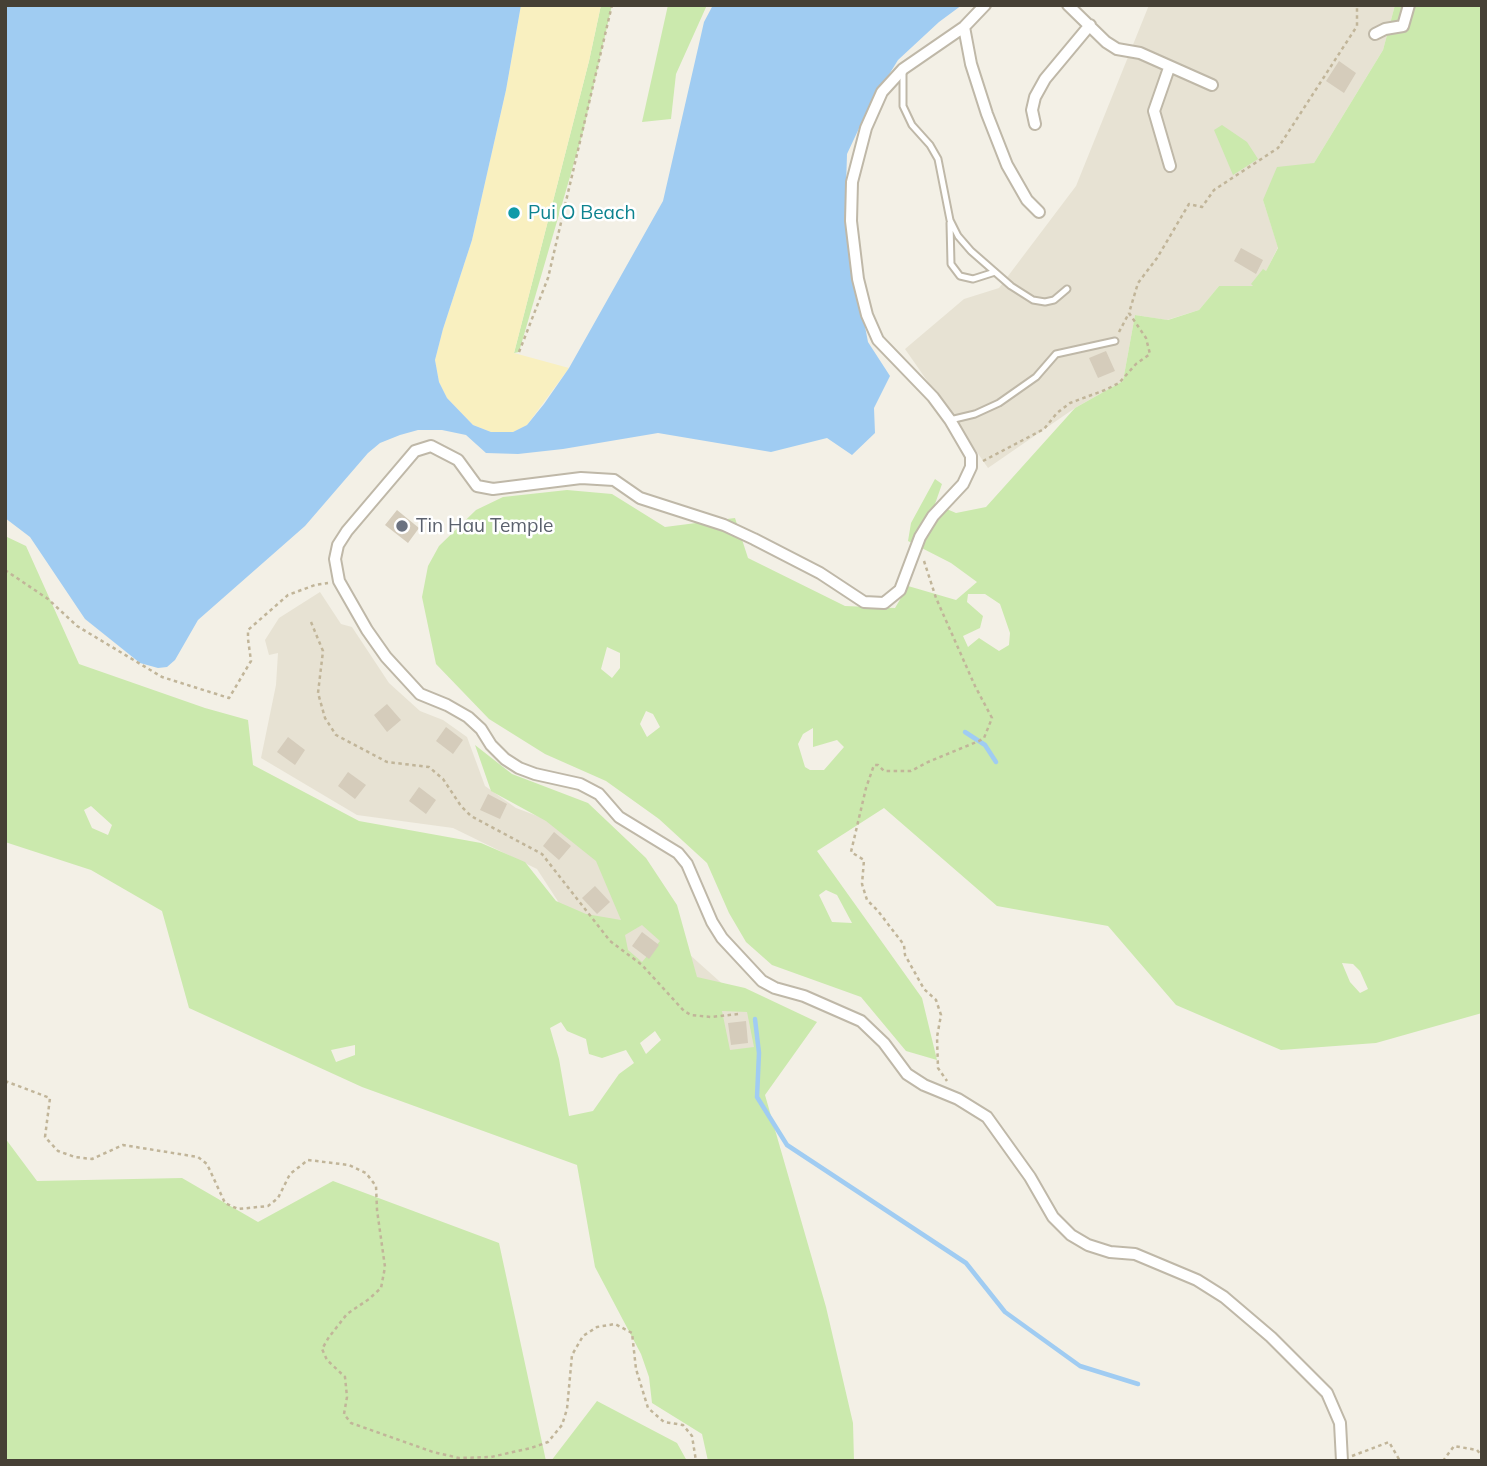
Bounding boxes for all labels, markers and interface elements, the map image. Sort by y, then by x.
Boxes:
place label: Pui O Beach [528,202,636,224]
marker: Pui O Beach [506,205,522,221]
place label: Tin Hau Temple [416,515,553,537]
marker: Tin Hau Temple [394,518,410,534]

